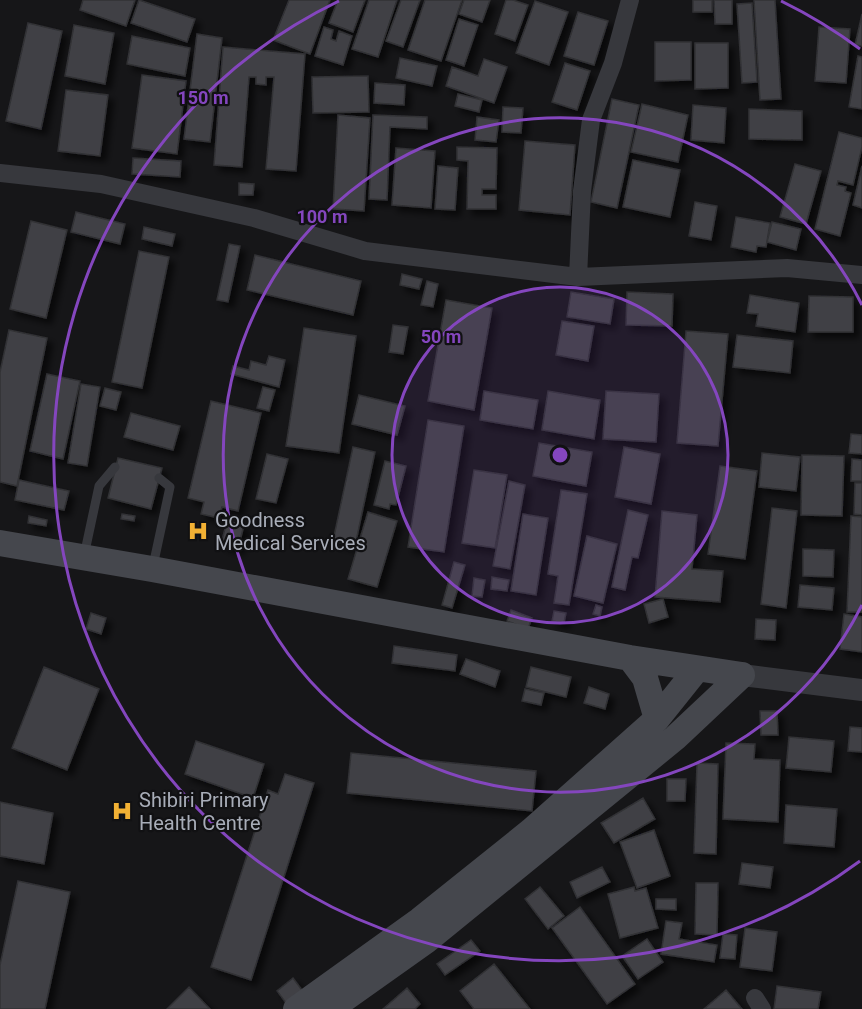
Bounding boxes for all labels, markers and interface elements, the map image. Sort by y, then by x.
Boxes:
text: 150 m [177,87,229,108]
text: 100 m [296,206,348,227]
text: 50 m [421,326,461,347]
centre of rings [550,445,570,465]
place label: Goodness Medical Services [215,508,366,555]
hospital icon: Goodness Medical Services [186,519,210,543]
place label: Shibiri Primary Health Centre [139,788,269,835]
hospital icon: Shibiri Primary Health Centre [110,799,134,823]

